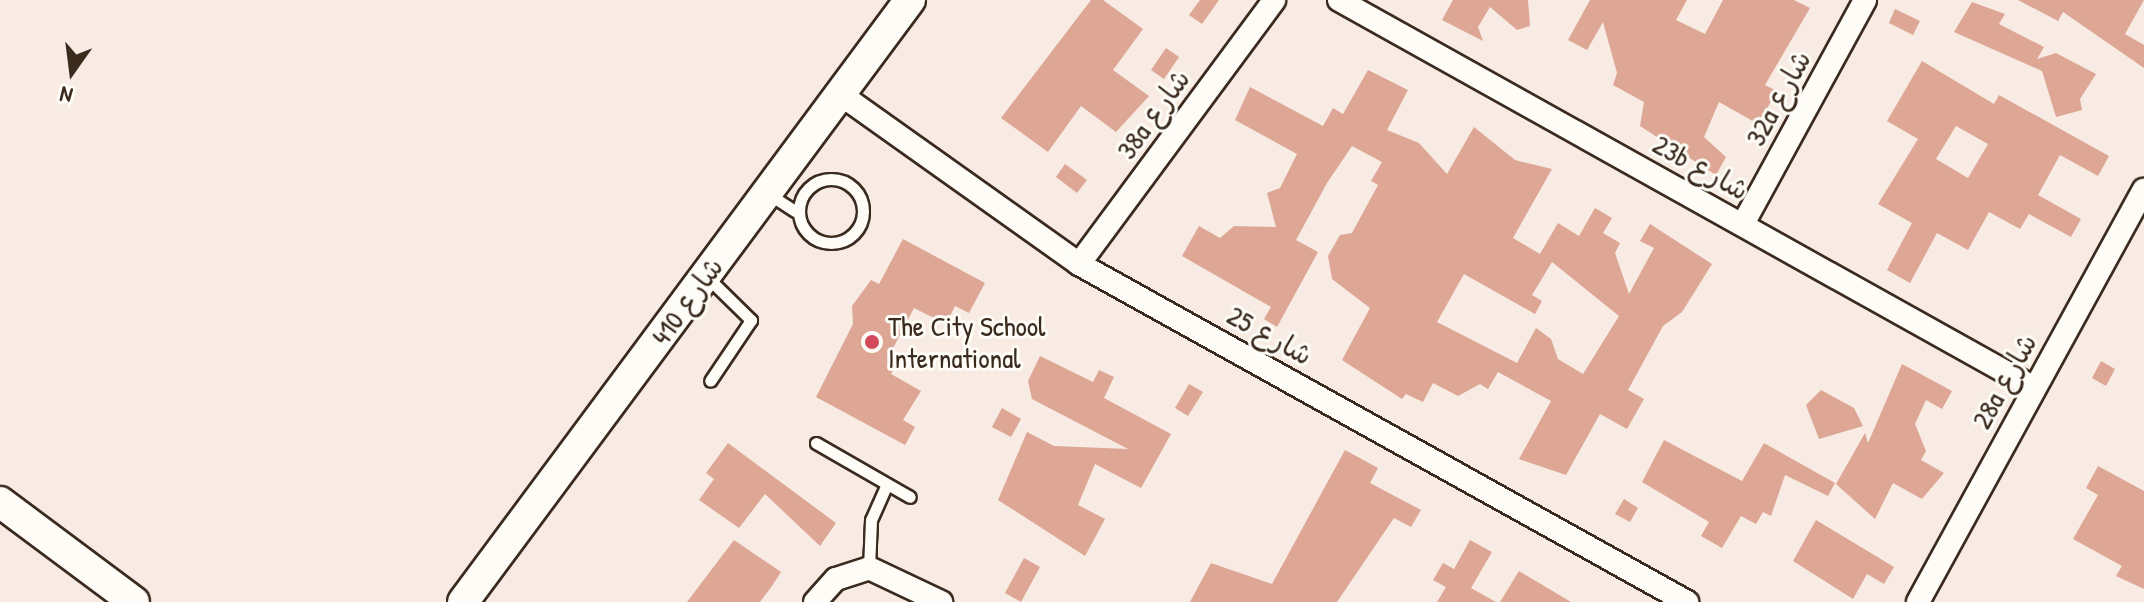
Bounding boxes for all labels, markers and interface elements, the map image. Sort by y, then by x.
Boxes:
north arrow [32,32,112,112]
street label: 32a شارع [1738,45,1818,151]
street label: 38a شارع [1109,63,1197,165]
text: N [57,79,76,111]
street label: 23b شارع [1647,127,1755,207]
street label: شارع 410 [644,251,730,351]
street label: شارع 25 [1222,298,1318,372]
place label: The City School International [888,309,1045,375]
street label: 28a شارع [1964,328,2044,434]
marker: The City School International [863,333,881,351]

